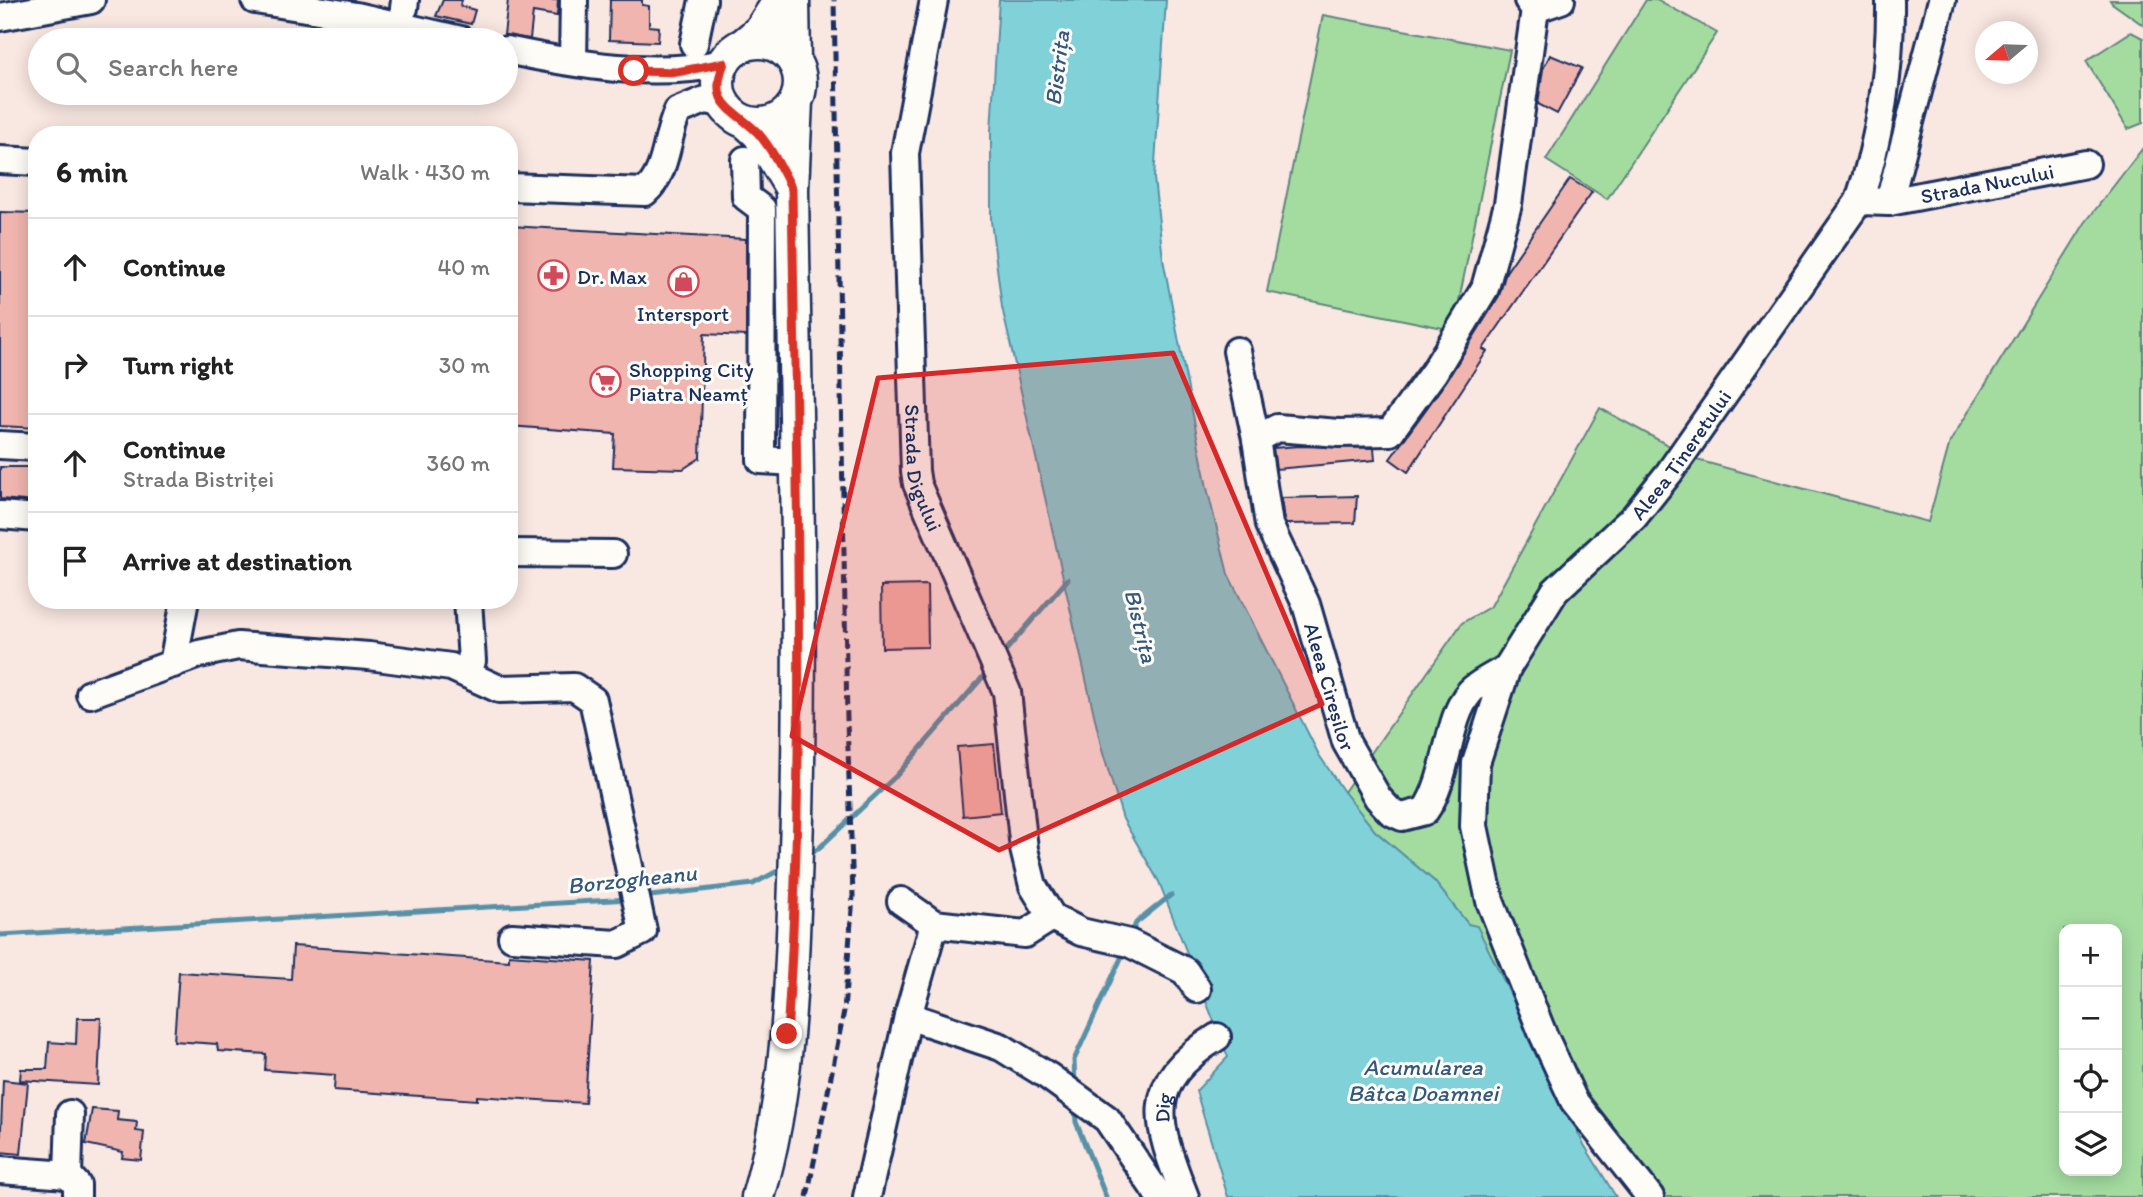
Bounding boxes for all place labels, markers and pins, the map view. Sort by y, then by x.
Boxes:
pharmacy icon: Dr. Max [537,259,571,293]
place label: Dr. Max [577,264,647,289]
shop icon: Intersport [666,264,700,298]
place label: Intersport [637,301,729,326]
place label: Shopping City Piatra Neamț [629,357,754,406]
supermarket icon: Shopping City Piatra Neamț [589,364,623,398]

